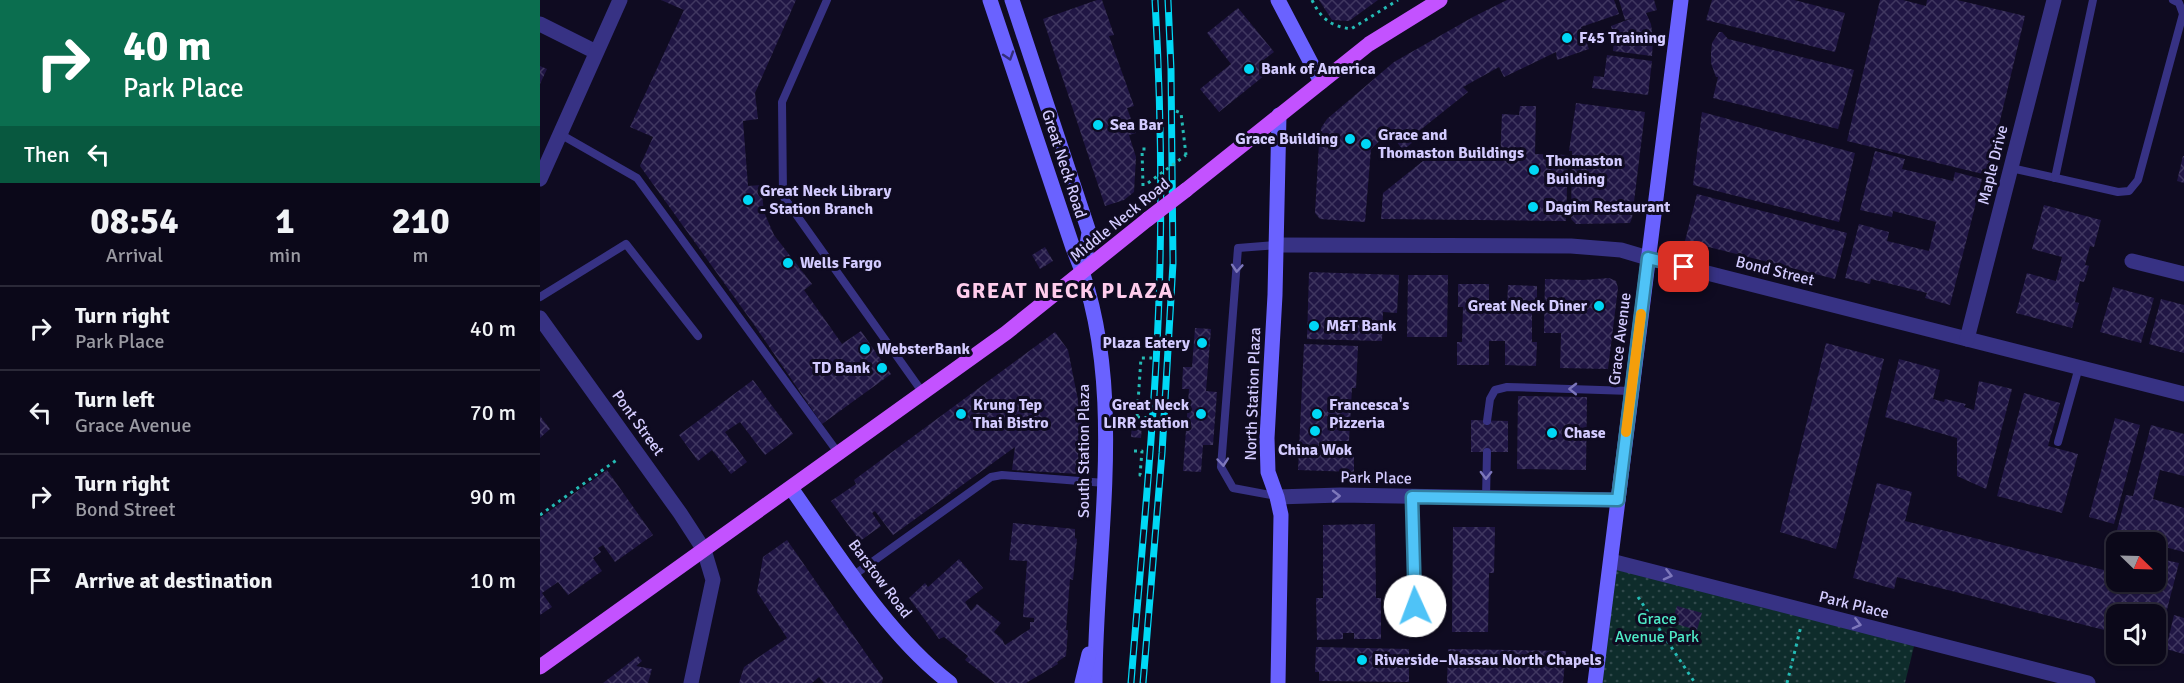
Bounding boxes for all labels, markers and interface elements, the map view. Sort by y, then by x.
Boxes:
text: 40 m [123,21,212,72]
icon: right [24,24,102,102]
place label: F45 Training [1579,28,1666,48]
marker: F45 Training [1560,31,1574,45]
one-way arrow [1001,50,1014,60]
place label: Bank of America [1261,59,1376,79]
marker: Bank of America [1242,62,1256,76]
text: Park Place [123,72,244,105]
street label: Great Neck Road [1037,107,1091,221]
place label: Sea Bar [1110,115,1164,135]
marker: Sea Bar [1091,118,1105,132]
street label: Maple Drive [1973,123,2013,207]
place label: Grace and Thomaston Buildings [1378,125,1524,163]
place label: Grace Building [1235,129,1338,149]
marker: Grace Building [1343,132,1357,146]
marker: Grace and Thomaston Buildings [1359,137,1373,151]
icon: left [82,138,115,171]
text: Then [24,141,70,168]
place label: Thomaston Building [1546,151,1623,189]
marker: Thomaston Building [1527,163,1541,177]
street label: Middle Neck Road [1066,174,1174,266]
place label: Great Neck Library - Station Branch [760,181,891,219]
marker: Great Neck Library - Station Branch [741,193,755,207]
place label: Dagim Restaurant [1545,197,1670,217]
text: 08:54 [90,199,179,244]
text: 1 [275,199,295,244]
text: 210 [391,199,450,244]
marker: Dagim Restaurant [1526,200,1540,214]
pin [1658,241,1709,292]
text: Arrival [106,243,163,268]
text: min [269,243,301,268]
text: m [413,243,429,268]
icon: arrive [1667,250,1700,283]
street label: Bond Street [1734,252,1817,291]
place label: Wells Fargo [800,253,882,273]
marker: Wells Fargo [781,256,795,270]
one-way arrow [1231,263,1244,272]
district label: GREAT NECK PLAZA [956,277,1174,304]
street label: Grace Avenue [1604,292,1636,386]
place label: Great Neck Diner [1468,296,1588,316]
marker: Great Neck Diner [1592,299,1606,313]
text: Turn right [75,302,170,329]
icon: right [24,312,57,345]
text: 40 m [470,315,516,342]
place label: M&T Bank [1326,316,1397,336]
marker: M&T Bank [1307,319,1321,333]
street label: North Station Plaza [1241,327,1265,461]
text: Park Place [75,329,164,354]
place label: Plaza Eatery [1103,333,1190,353]
marker: Plaza Eatery [1195,336,1209,350]
place label: WebsterBank [877,339,970,359]
marker: WebsterBank [858,342,872,356]
place label: TD Bank [812,358,871,378]
marker: TD Bank [875,361,889,375]
one-way arrow [1569,382,1578,395]
street label: South Station Plaza [1074,384,1094,518]
text: Turn left [75,386,155,413]
street label: Pont Street [607,386,669,460]
place label: Krung Tep Thai Bistro [973,395,1049,433]
place label: Great Neck LIRR station [1103,395,1190,433]
place label: Francesca's Pizzeria [1329,395,1409,433]
icon: left [24,396,57,429]
text: 70 m [470,399,516,426]
marker: Krung Tep Thai Bistro [954,407,968,421]
marker: Great Neck LIRR station [1194,407,1208,421]
marker: Francesca's Pizzeria [1310,407,1324,421]
text: Grace Avenue [75,413,191,438]
place label: Chase [1564,423,1606,443]
marker: China Wok [1308,424,1322,438]
marker: Chase [1545,426,1559,440]
place label: China Wok [1278,440,1353,460]
one-way arrow [1216,457,1229,467]
street label: Park Place [1340,467,1412,489]
text: Turn right [75,470,170,497]
one-way arrow [1480,470,1492,479]
icon: right [24,480,57,513]
text: 90 m [470,483,516,510]
one-way arrow [1331,490,1340,502]
text: Bond Street [75,497,176,522]
north arrow [2106,532,2166,592]
map controls [2106,532,2166,664]
street label: Barstow Road [844,536,916,622]
icon: arrive [24,564,57,597]
text: Arrive at destination [75,567,272,594]
text: 10 m [470,567,516,594]
one-way arrow [1663,568,1673,581]
position arrow [1383,574,1447,638]
street label: Park Place [1817,587,1891,623]
button: sound [2106,604,2166,664]
park label: Grace Avenue Park [1615,609,1699,647]
one-way arrow [1852,616,1862,629]
place label: Riverside–Nassau North Chapels [1374,650,1602,670]
marker: Riverside–Nassau North Chapels [1355,653,1369,667]

